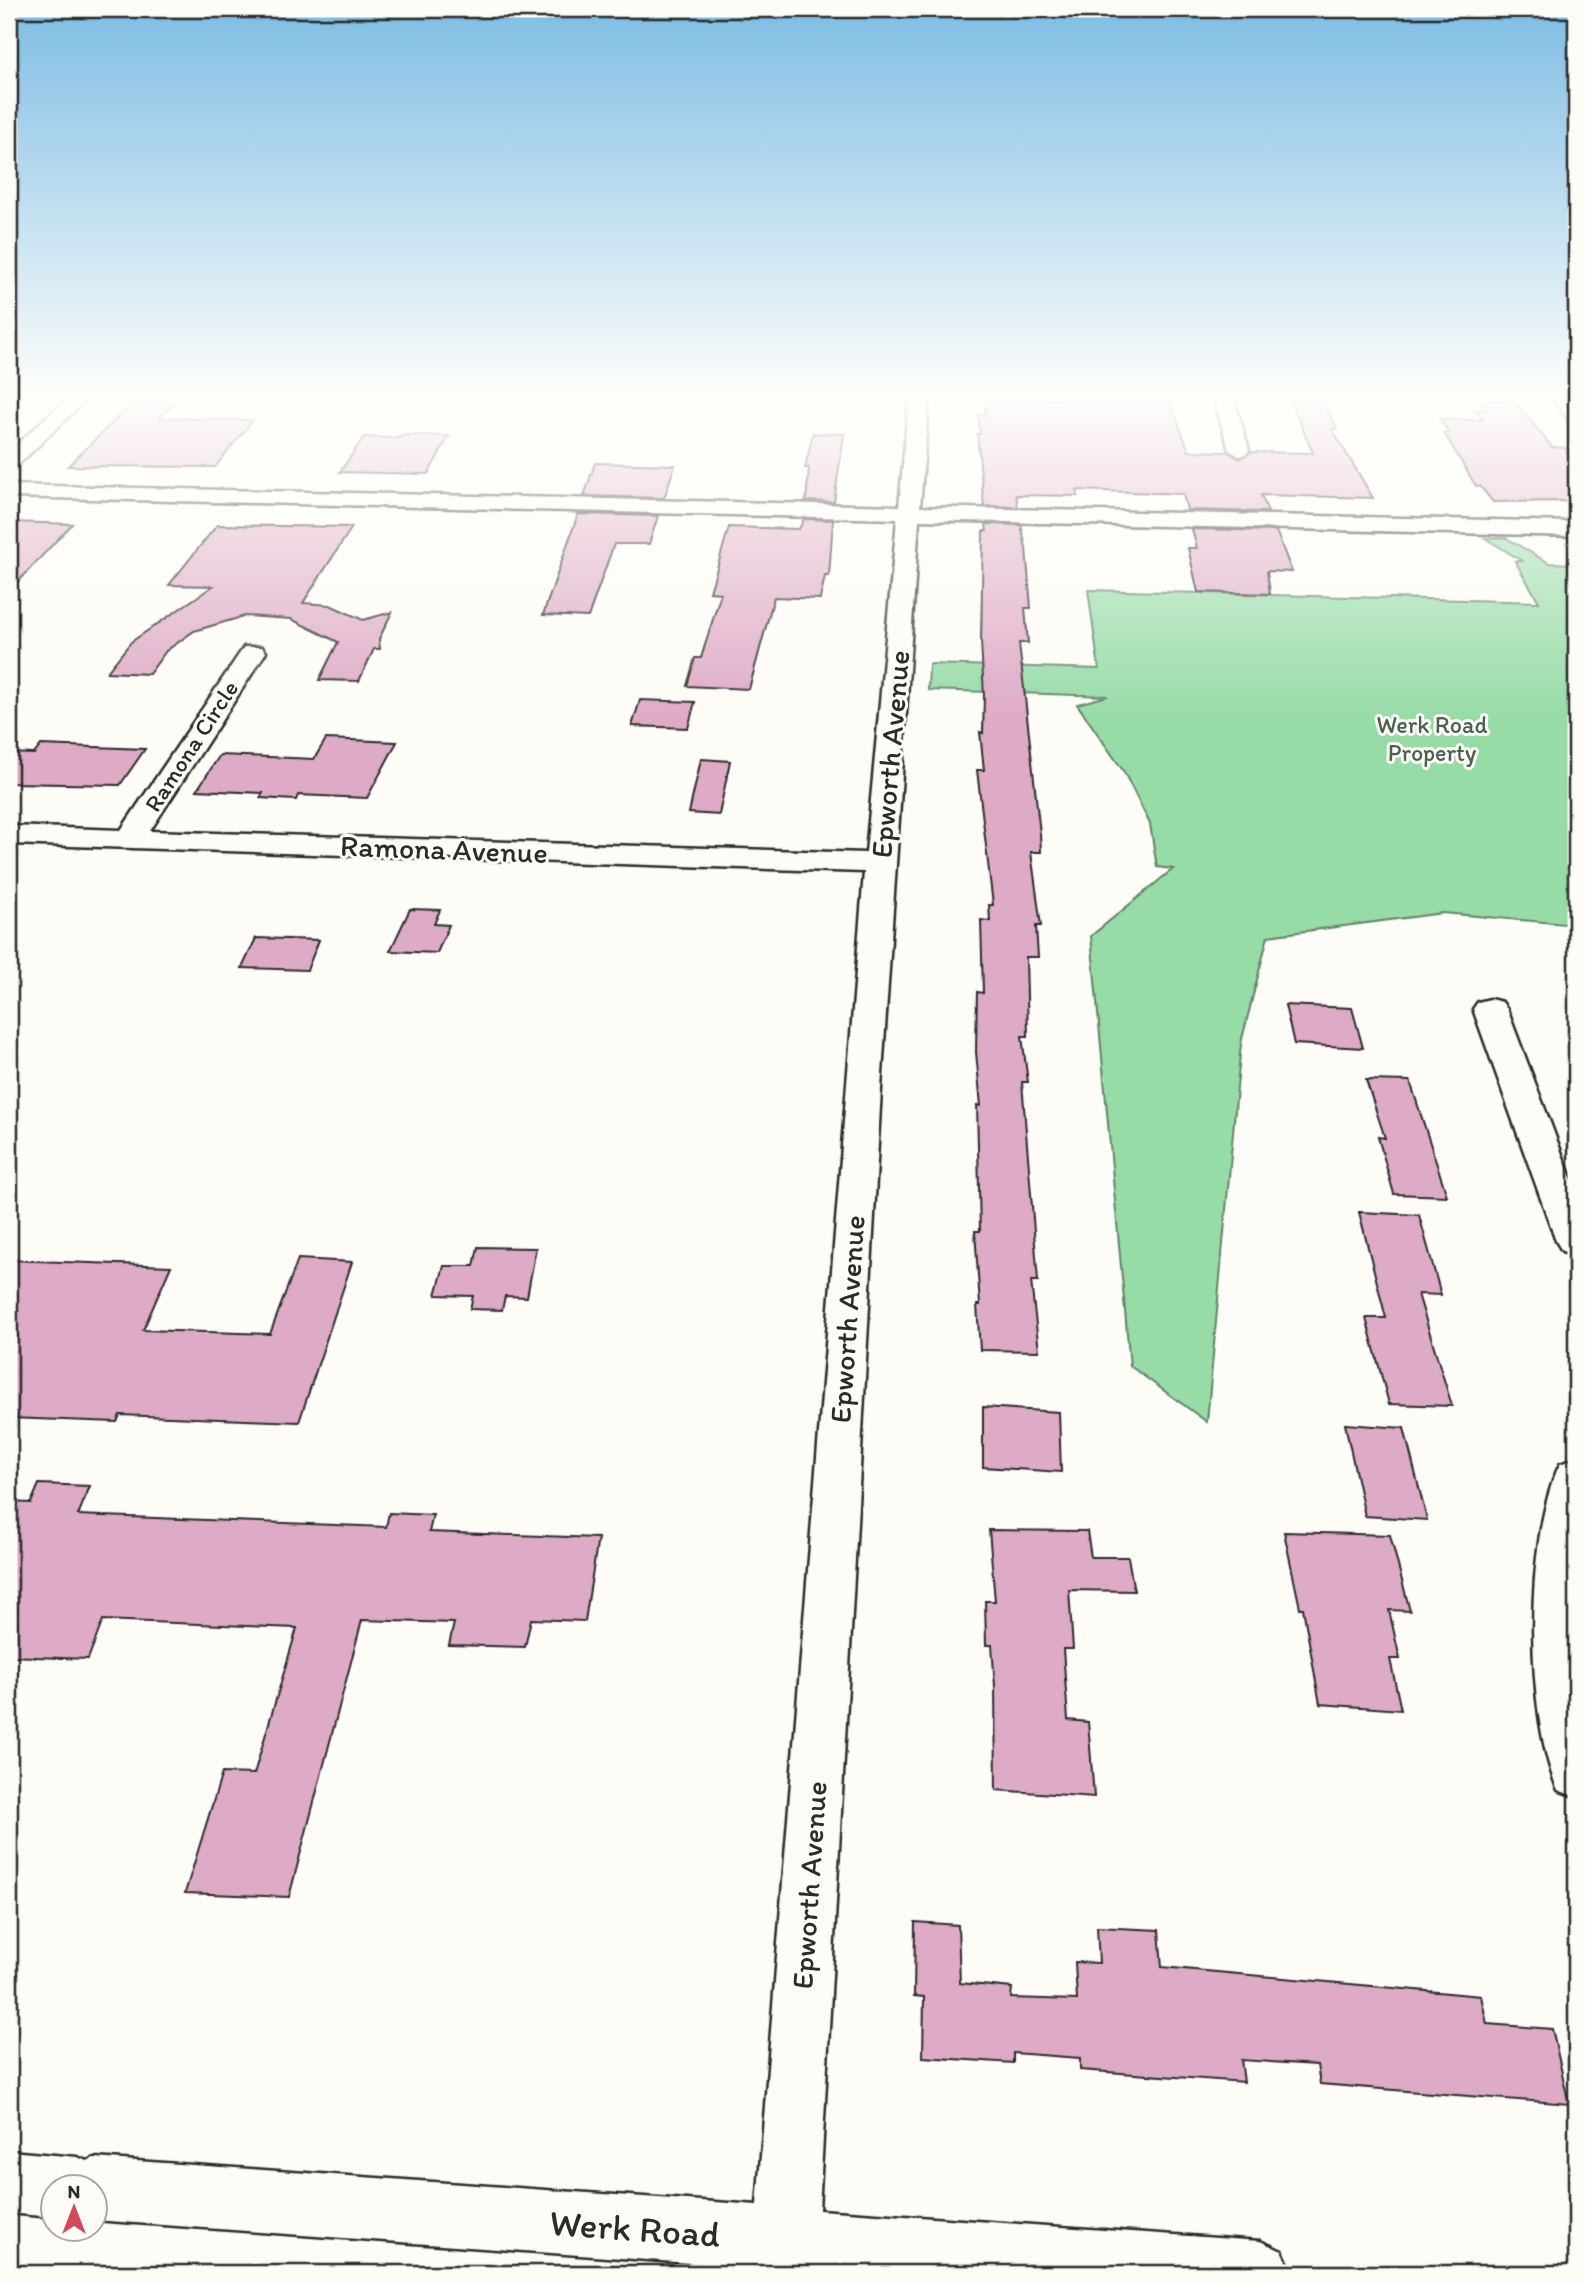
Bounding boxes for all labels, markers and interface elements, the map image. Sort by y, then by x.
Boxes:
street label: Epworth Avenue [862,649,918,859]
street label: Ramona Circle [138,675,244,817]
park label: Werk Road Property [1377,710,1487,767]
street label: Ramona Avenue [340,827,548,871]
street label: Epworth Avenue [821,1214,873,1424]
street label: Epworth Avenue [783,1780,835,1990]
north arrow [38,2174,108,2244]
text: N [68,2180,80,2203]
street label: Werk Road [548,2200,722,2256]

